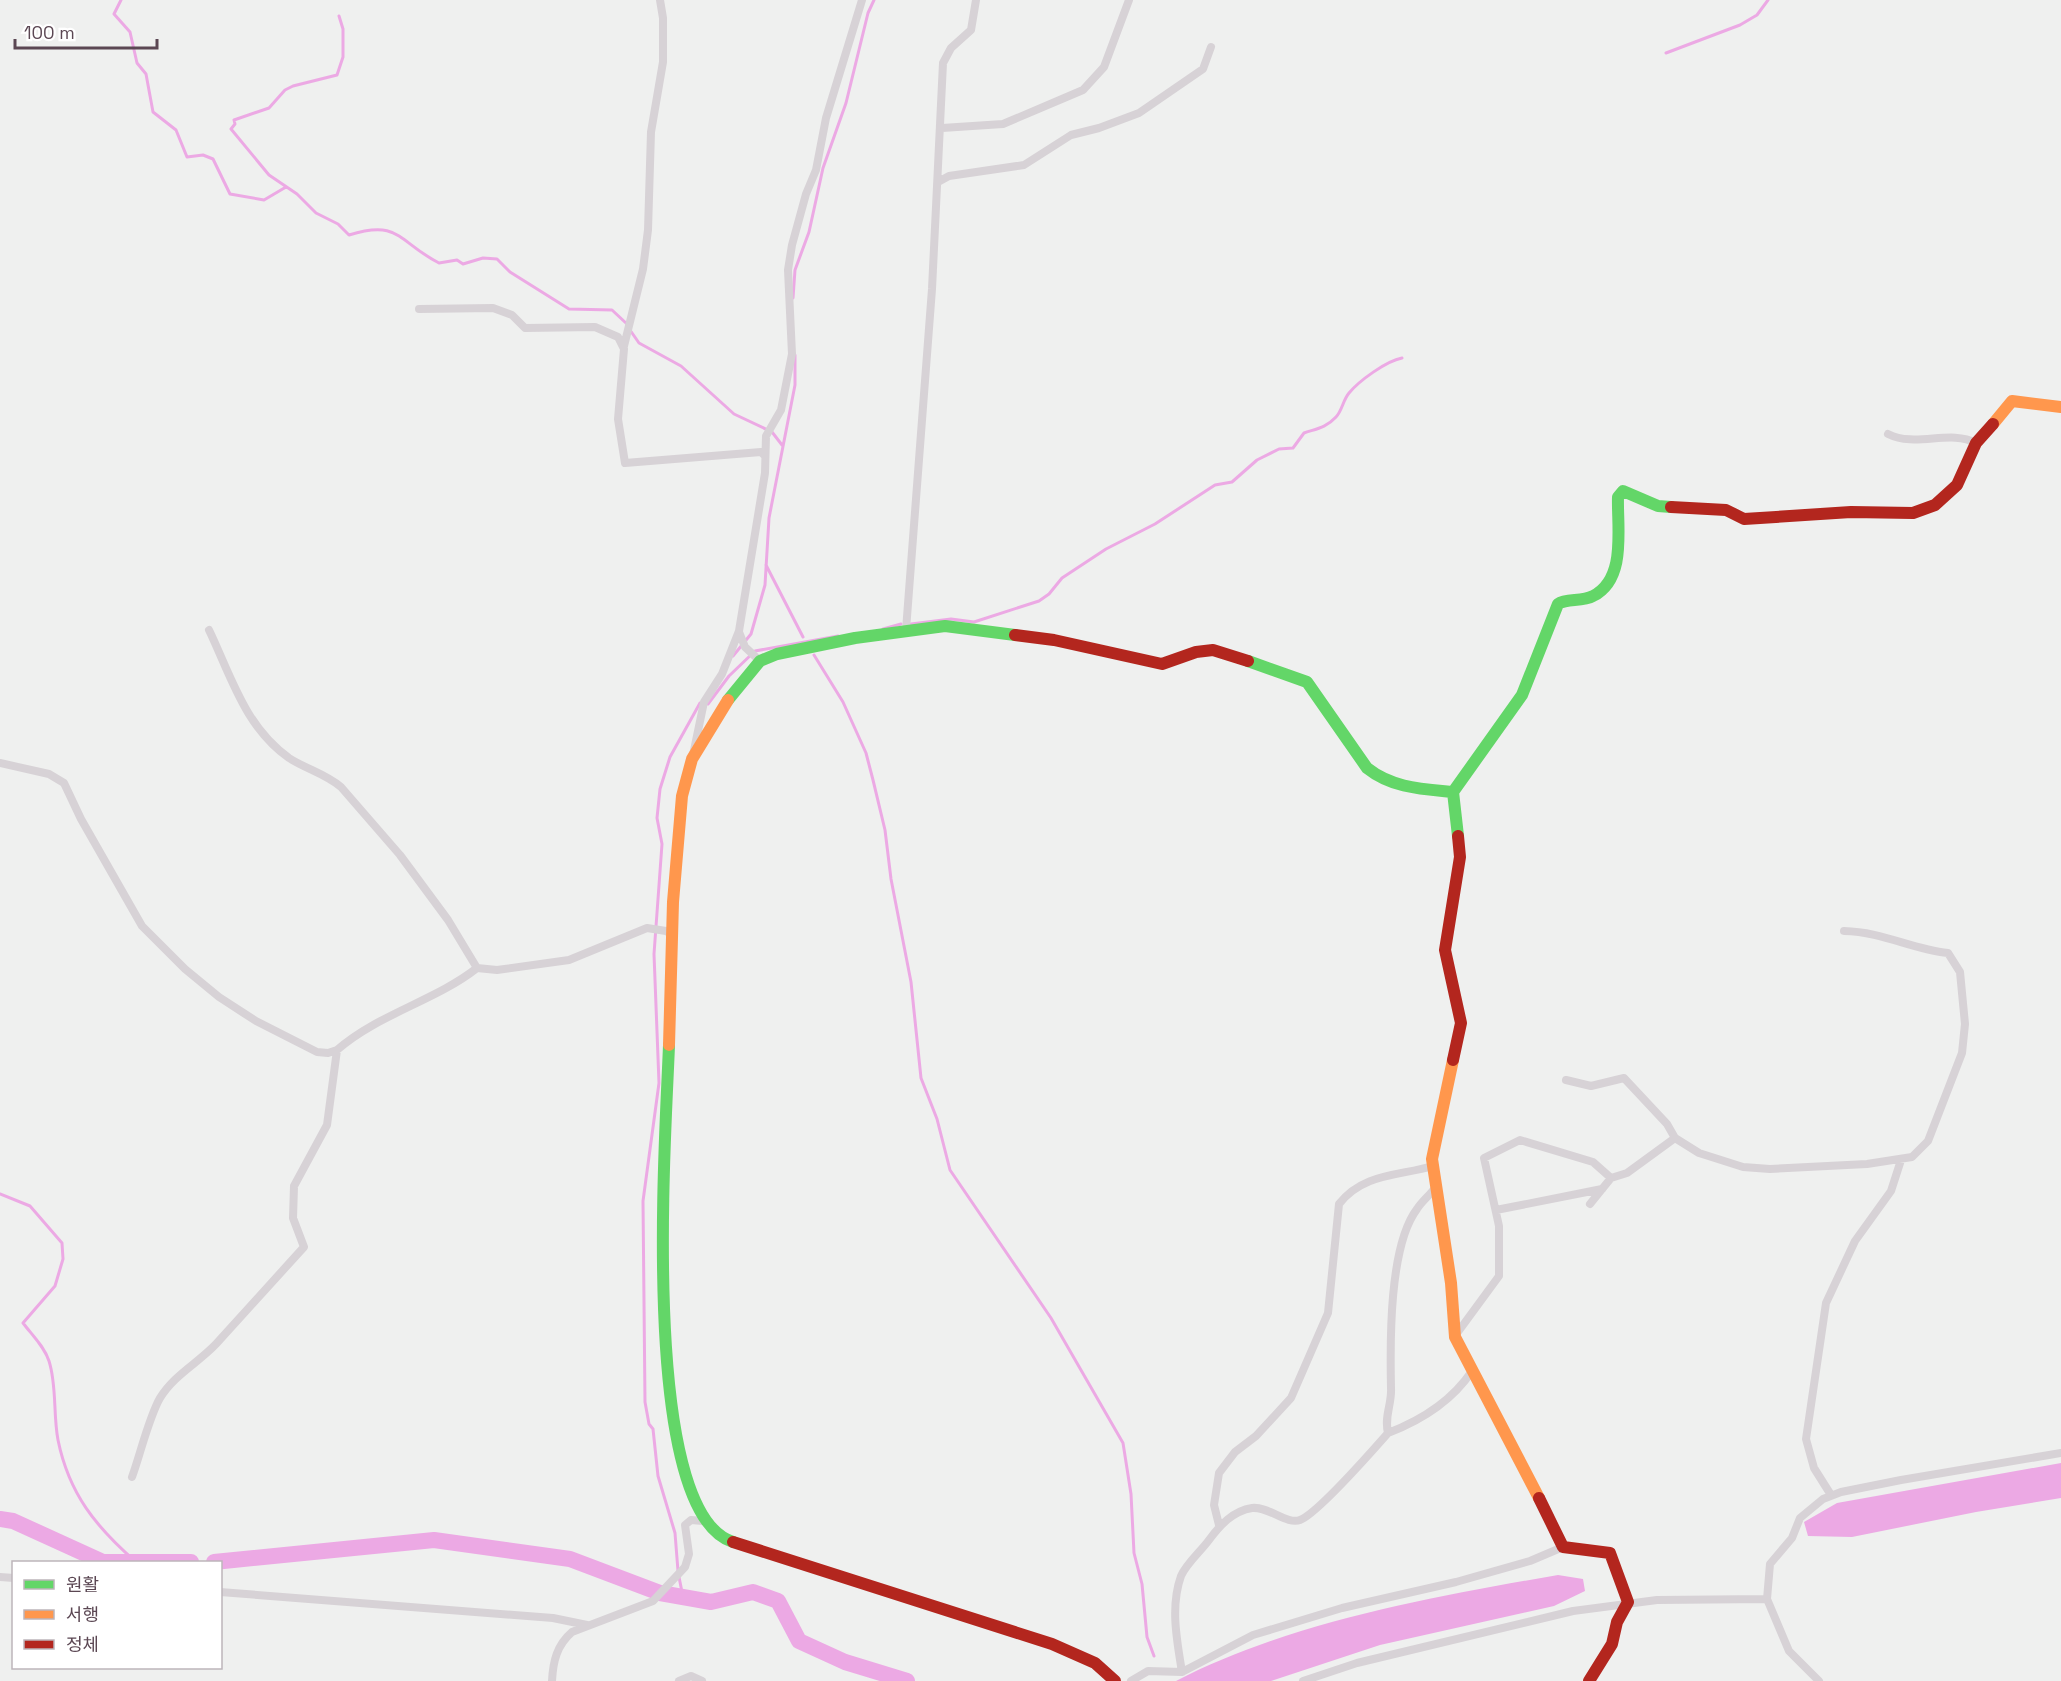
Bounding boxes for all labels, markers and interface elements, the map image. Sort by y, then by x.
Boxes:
scale bar [15,12,158,50]
text: 100 m [24,21,75,44]
legend [12,1561,222,1669]
text: 원활 [66,1573,99,1596]
text: 서행 [66,1603,99,1626]
text: 정체 [66,1633,99,1656]

